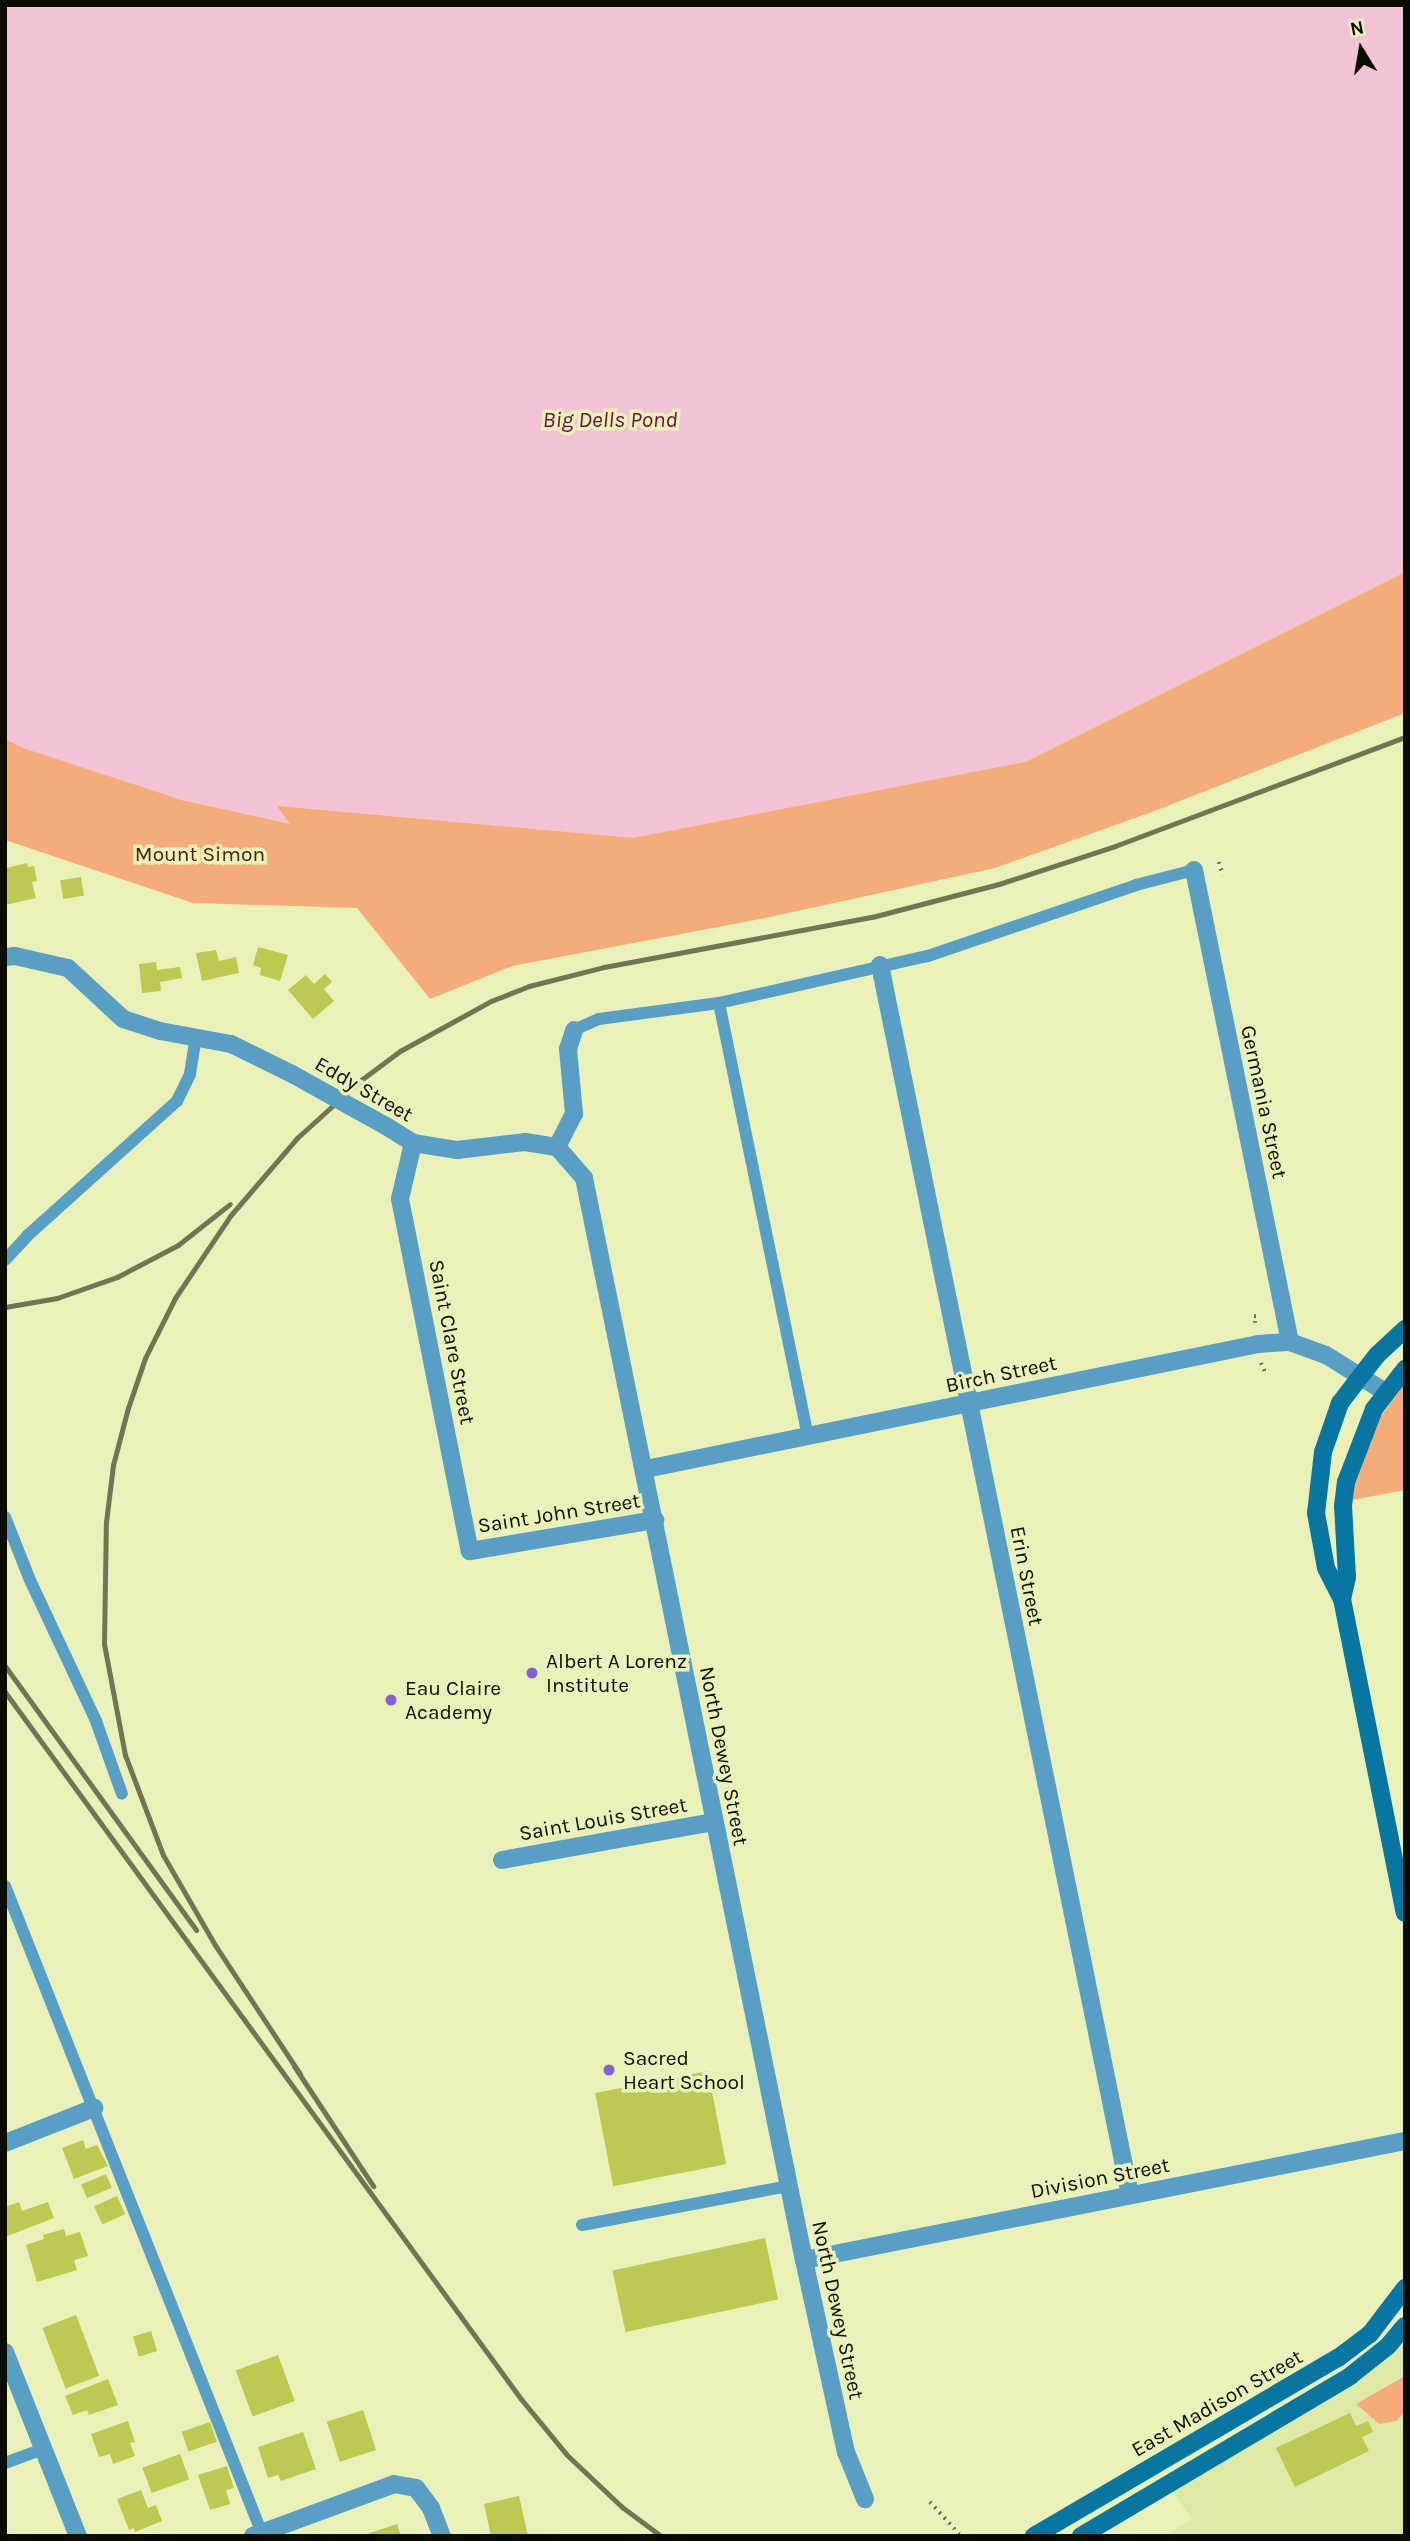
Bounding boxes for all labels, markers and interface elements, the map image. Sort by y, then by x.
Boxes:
north arrow [1326,14,1396,84]
text: N [1348,16,1366,40]
water label: Big Dells Pond [543,406,677,434]
park label: Mount Simon [135,841,265,867]
street label: Germania Street [1235,1023,1293,1181]
street label: Eddy Street [310,1051,418,1127]
street label: Saint Clare Street [424,1257,480,1427]
street label: Birch Street [943,1350,1059,1398]
street label: Saint John Street [476,1488,642,1538]
street label: Erin Street [1005,1524,1049,1628]
place label: Albert A Lorenz Institute [546,1648,687,1698]
street label: North Dewey Street [694,1664,754,1848]
marker: Albert A Lorenz Institute [524,1665,540,1681]
place label: Eau Claire Academy [405,1675,501,1725]
marker: Eau Claire Academy [383,1692,399,1708]
street label: Saint Louis Street [517,1792,689,1846]
place label: Sacred Heart School [623,2045,745,2095]
marker: Sacred Heart School [601,2062,617,2078]
street label: Division Street [1028,2152,1172,2204]
street label: North Dewey Street [807,2218,869,2402]
street label: East Madison Street [1127,2344,1307,2462]

